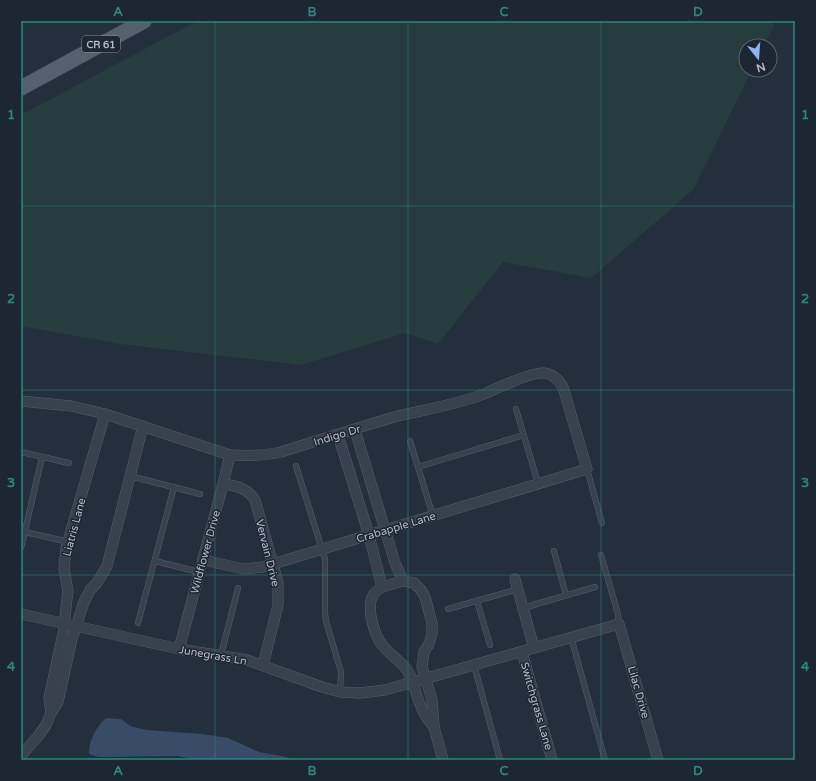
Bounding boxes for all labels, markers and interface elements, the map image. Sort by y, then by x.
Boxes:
text: A [113,4,123,20]
text: B [307,4,317,20]
text: C [499,4,509,20]
text: D [693,4,703,20]
road number: CR 61 [82,36,120,52]
north arrow [738,38,778,78]
text: N [755,60,767,75]
text: 1 [7,107,15,123]
text: 1 [801,107,809,123]
text: 2 [7,291,15,307]
text: 2 [801,291,809,307]
street label: Indigo Dr [312,422,363,449]
text: 3 [7,475,15,491]
text: 3 [801,475,809,491]
street label: Liatris Lane [60,497,89,558]
street label: Wildflower Drive [188,509,223,595]
street label: Crabapple Lane [355,509,437,546]
street label: Vervain Drive [253,518,282,588]
street label: Junegrass Ln [178,643,248,668]
text: 4 [7,659,16,675]
text: 4 [801,659,810,675]
street label: Switchgrass Lane [518,661,555,752]
street label: Lilac Drive [625,664,652,720]
text: A [113,763,123,779]
text: B [307,763,317,779]
text: C [499,763,509,779]
text: D [693,763,703,779]

